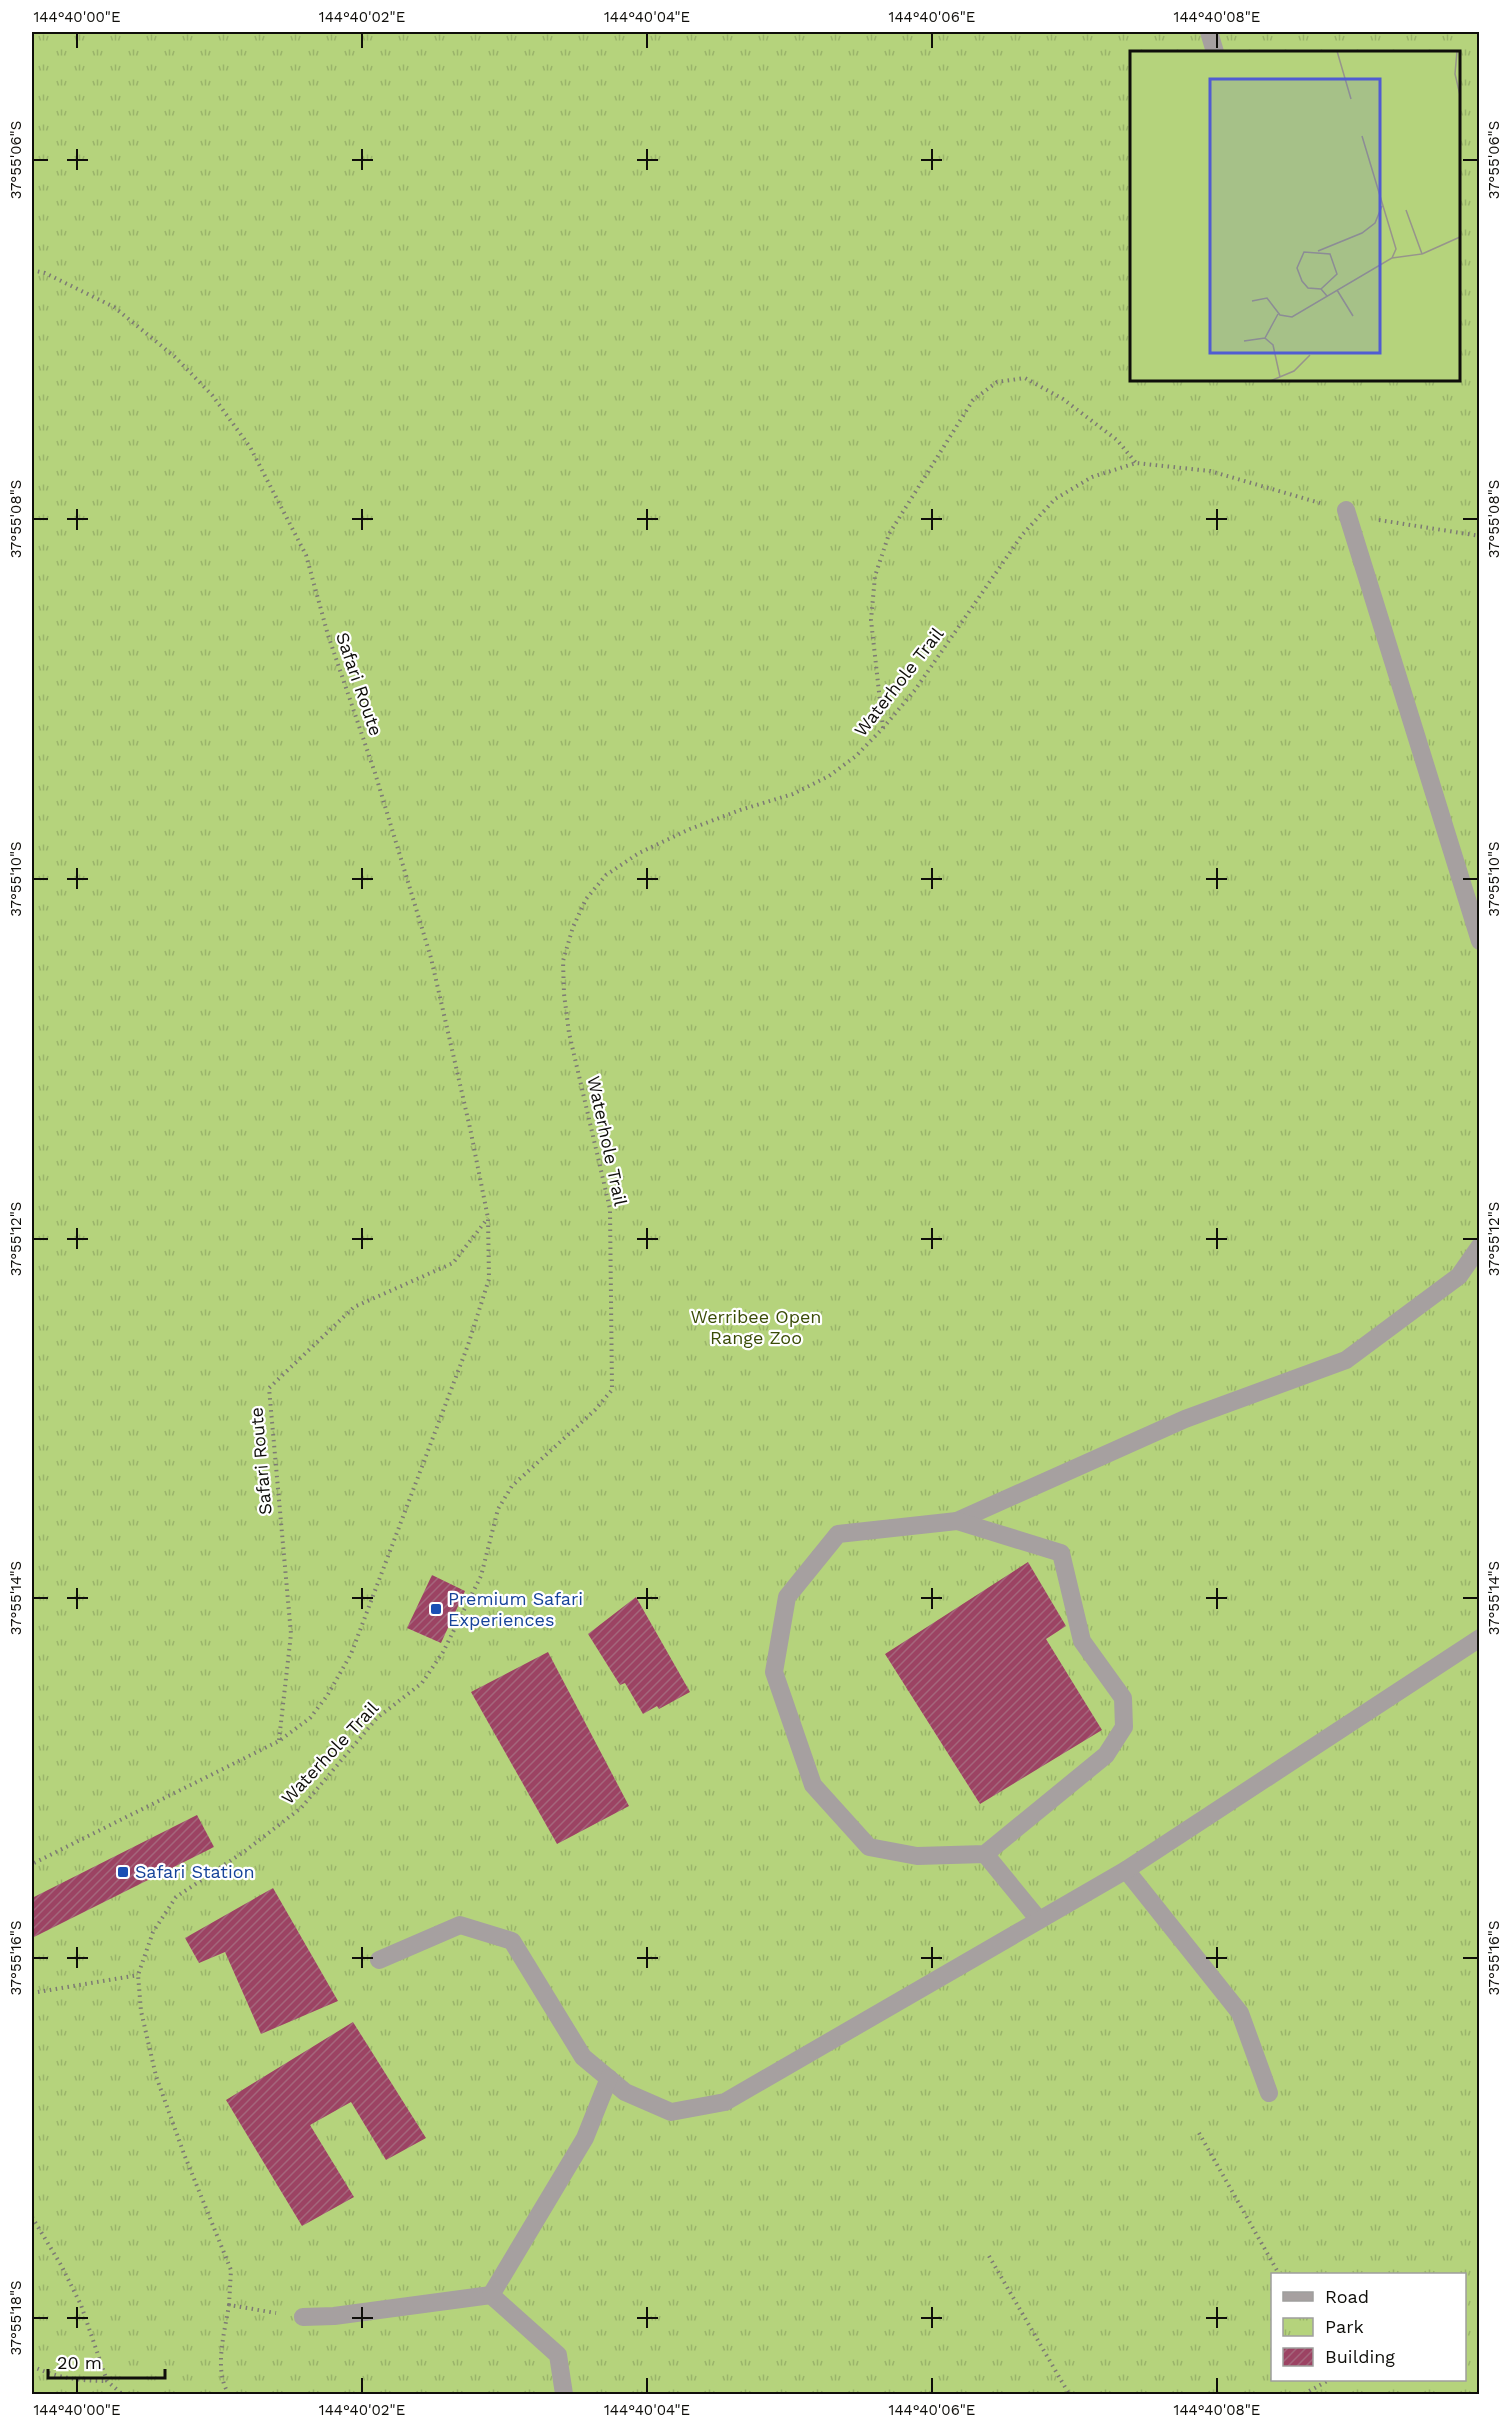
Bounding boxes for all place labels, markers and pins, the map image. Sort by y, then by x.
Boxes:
place label: Premium Safari Experiences [448,1588,583,1630]
marker: Premium Safari Experiences [429,1602,443,1616]
place label: Safari Station [135,1861,255,1882]
marker: Safari Station [116,1865,130,1879]

